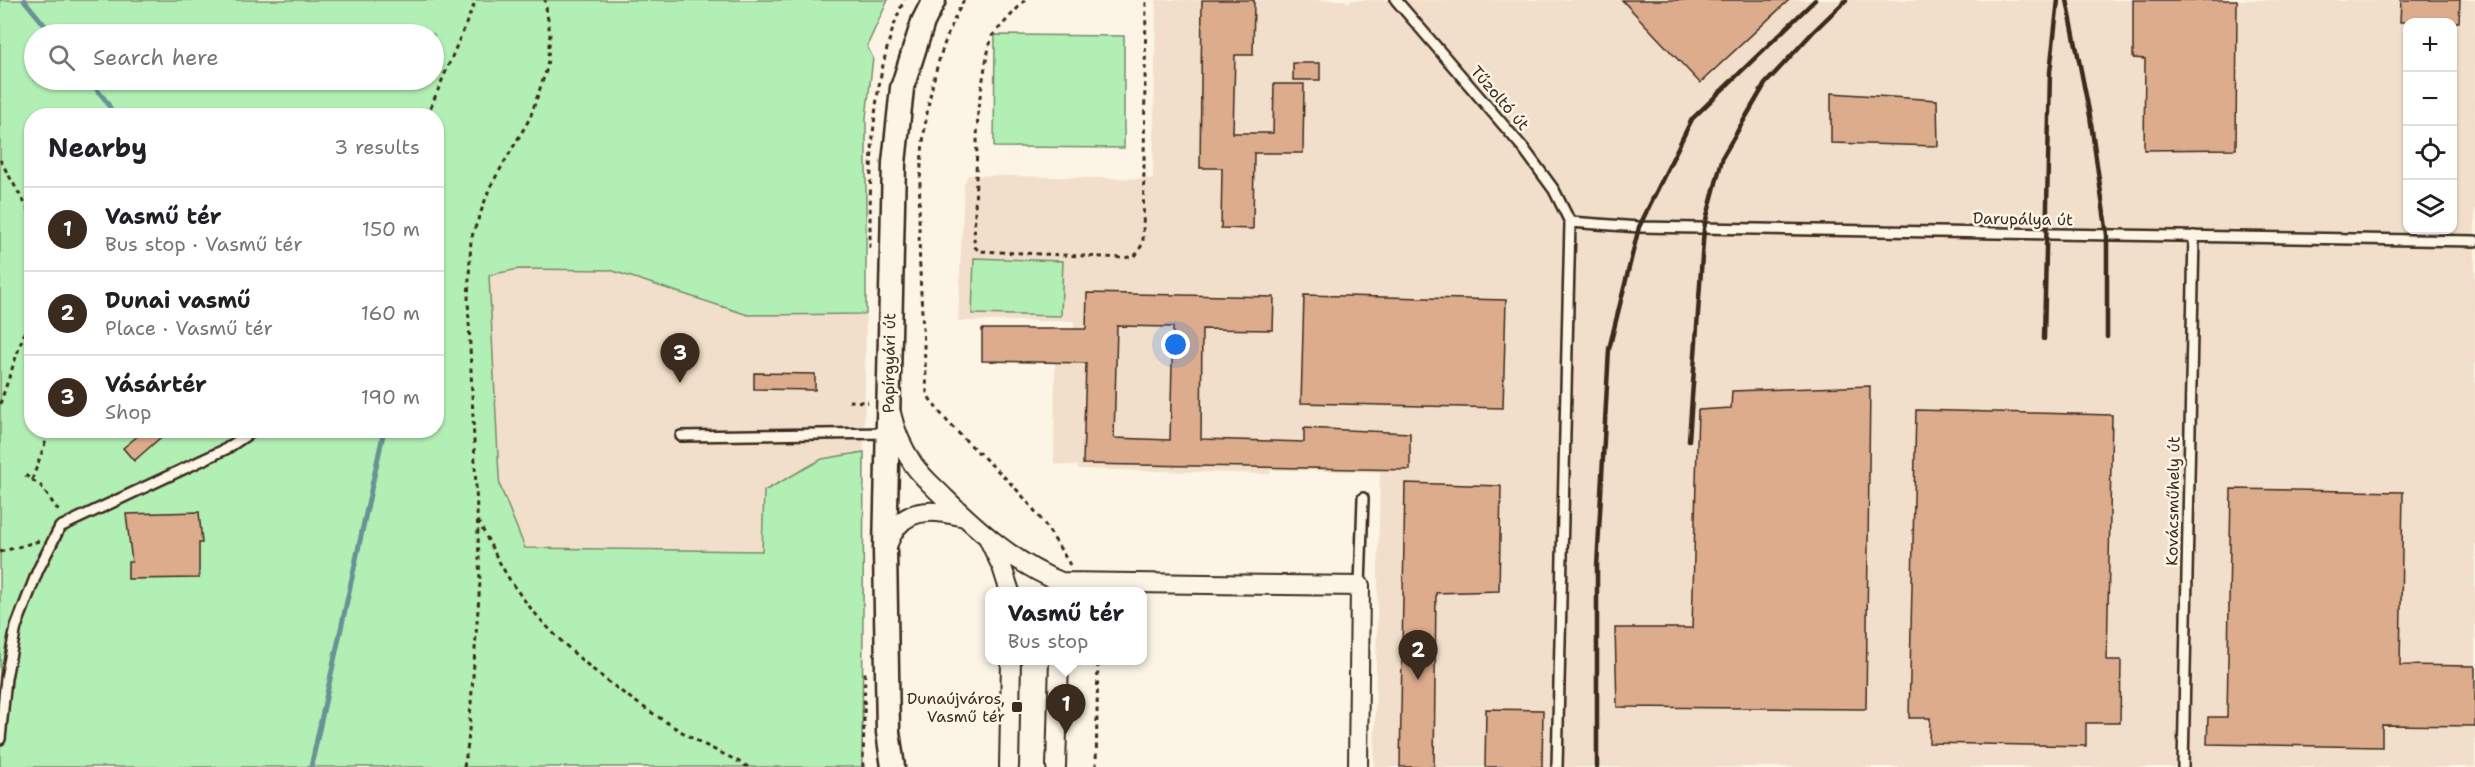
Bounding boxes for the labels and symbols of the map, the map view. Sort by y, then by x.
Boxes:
street label: Tűzoltó út [1466,61,1534,135]
street label: Darupálya út [1973,208,2073,230]
street label: Papírgyári út [878,313,900,413]
your location [1161,330,1190,359]
pin: 3 [660,334,700,383]
street label: Kovácsműhely út [2161,436,2185,566]
pin: 2 [1398,630,1438,680]
pin: 1 [1046,684,1086,734]
place label: Dunaújváros, Vasmű tér [907,688,1005,727]
marker: Dunaújváros, Vasmű tér [1010,700,1024,714]

